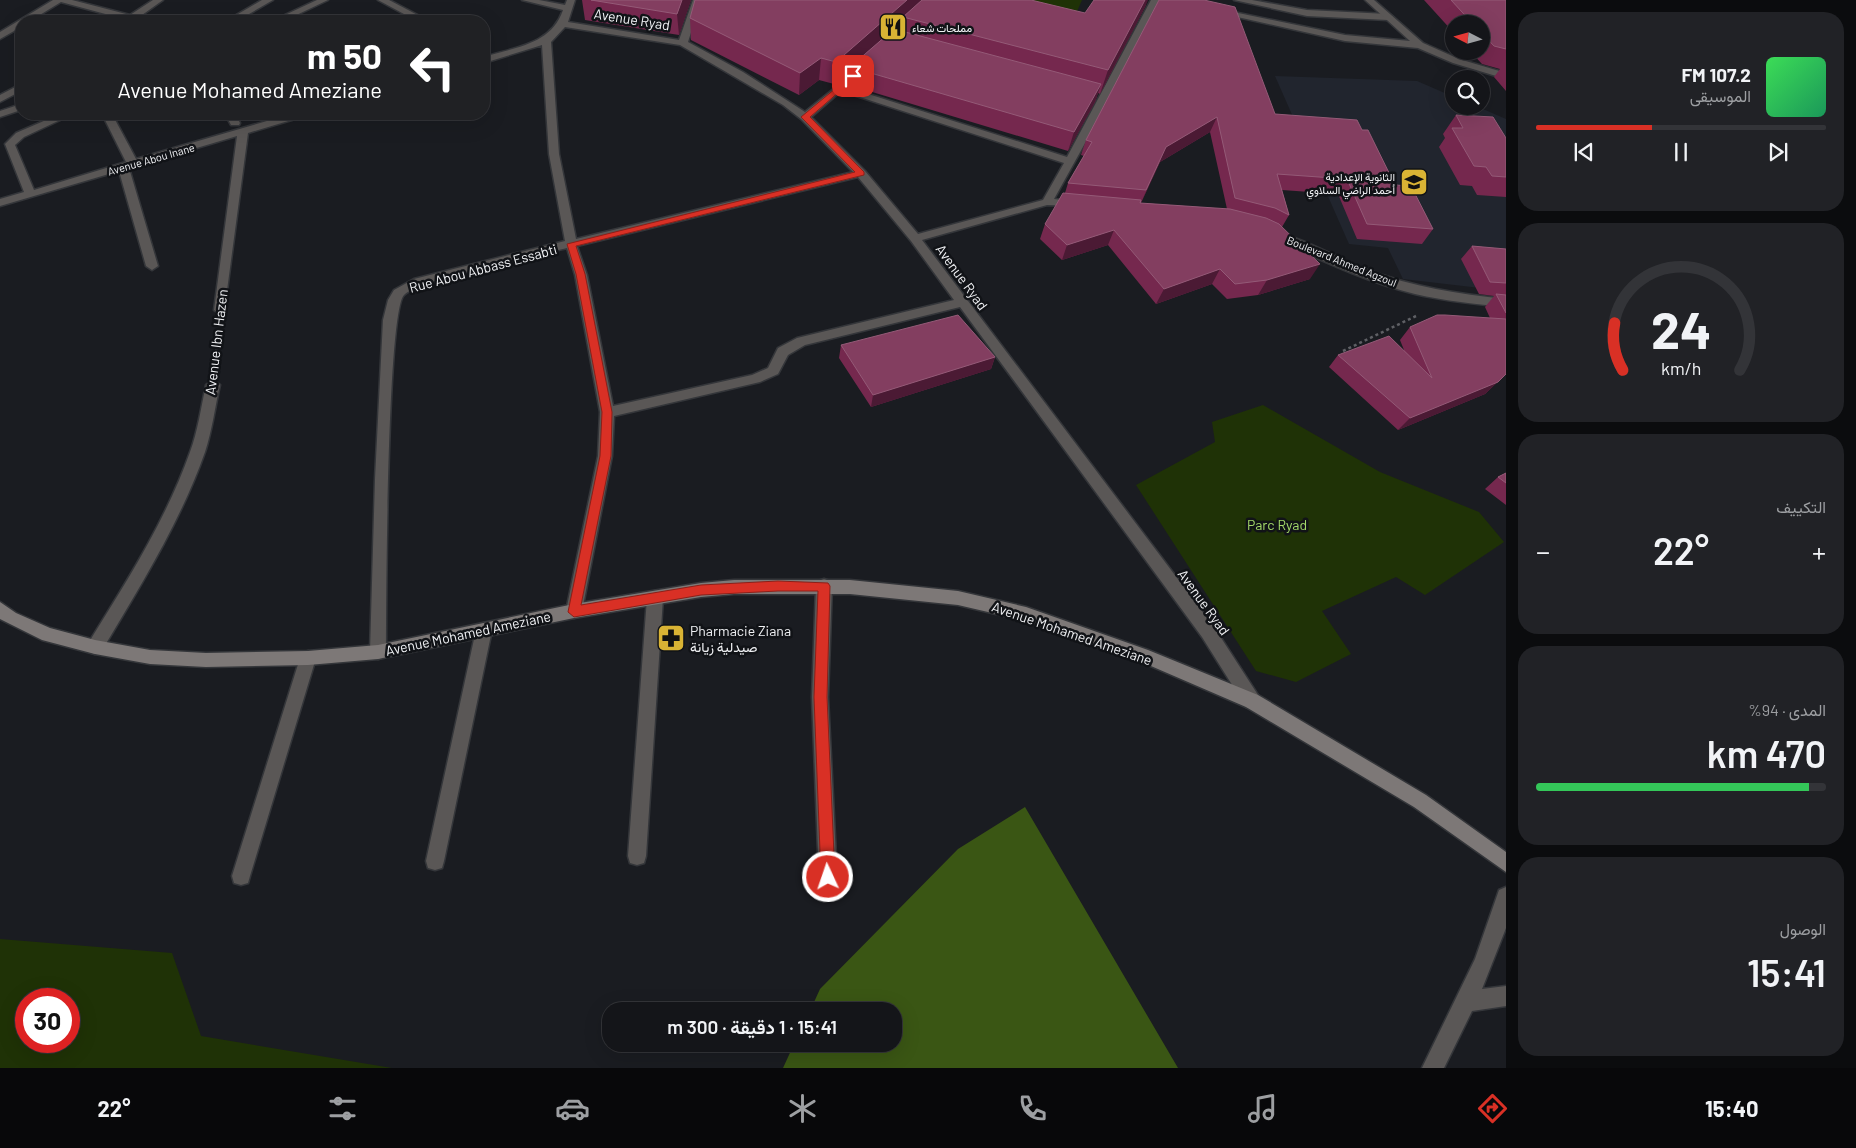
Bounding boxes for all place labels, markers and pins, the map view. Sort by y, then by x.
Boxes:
restaurant icon: مملحات شعاء [878,12,908,42]
place label: مملحات شعاء [912,21,972,34]
pin [832,55,874,97]
school or university icon: الثانوية الإعدادية أحمد الراضي السلاوي [1399,167,1429,197]
place label: الثانوية الإعدادية أحمد الراضي السلاوي [1306,170,1395,200]
place label: Pharmacie Ziana صيدلية زيانة [690,622,791,656]
pharmacy icon: Pharmacie Ziana صيدلية زيانة [656,623,686,653]

